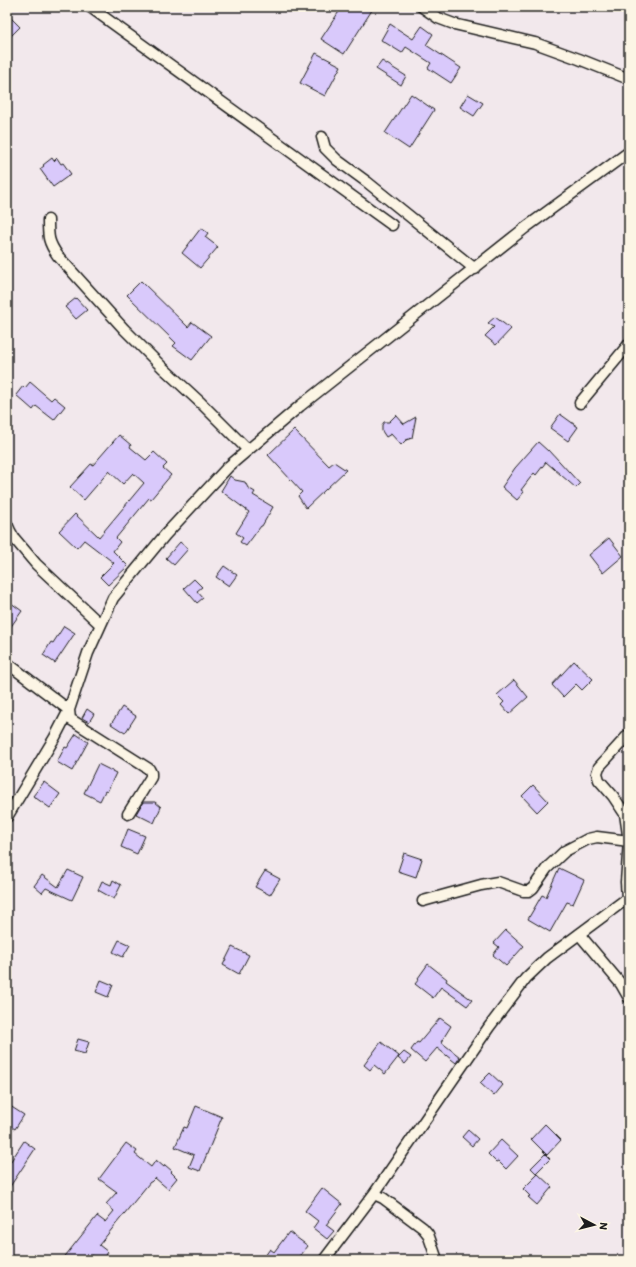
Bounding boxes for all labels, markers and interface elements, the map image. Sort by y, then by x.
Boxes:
north arrow [574,1205,614,1245]
text: N [597,1222,610,1231]

